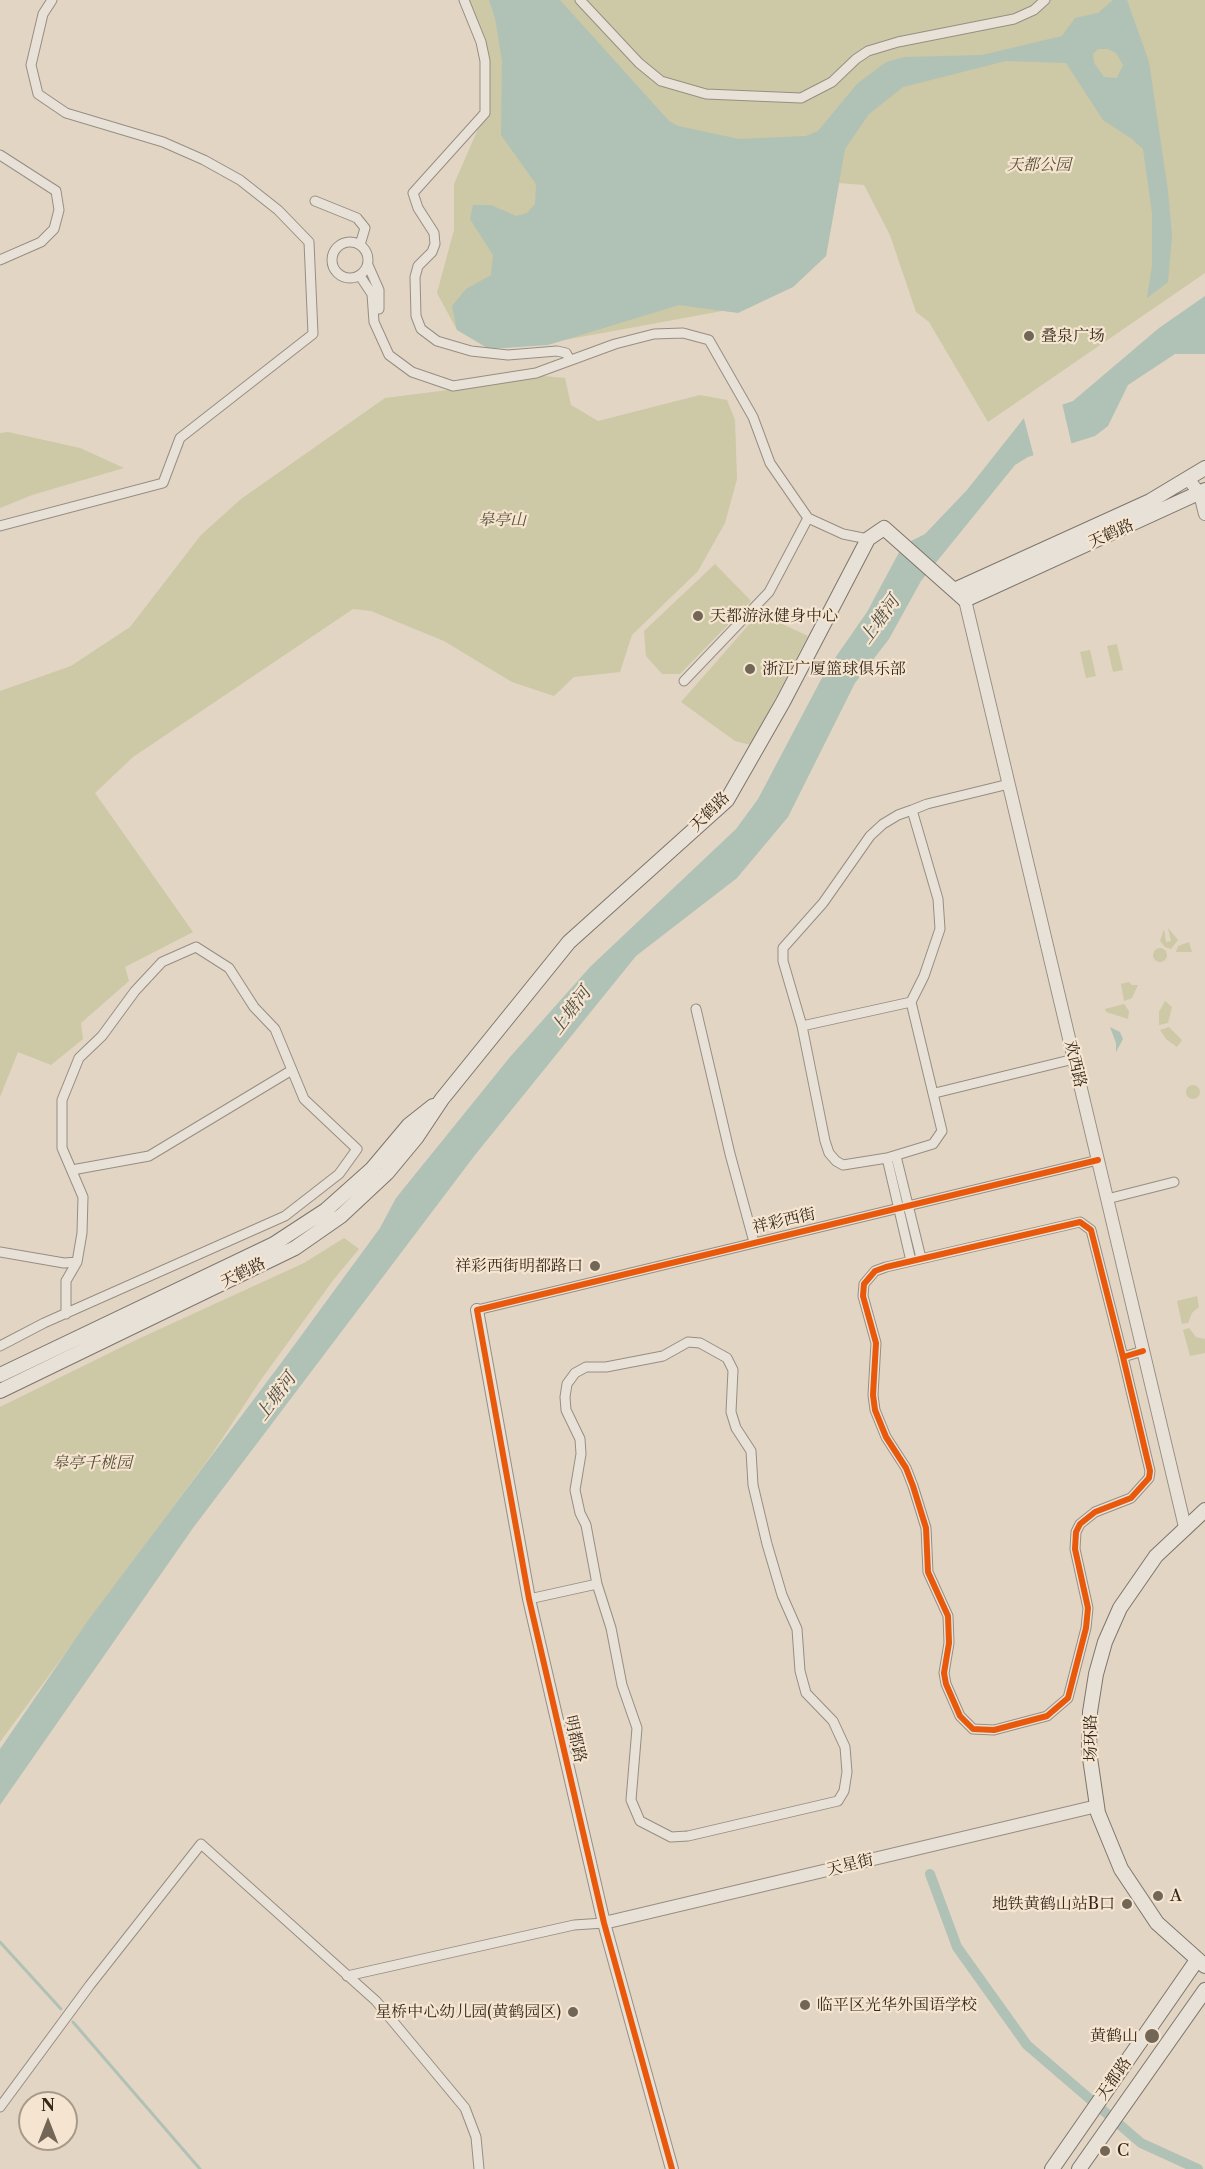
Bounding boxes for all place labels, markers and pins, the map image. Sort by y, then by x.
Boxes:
place label: 叠泉广场 [1041,326,1105,346]
marker: 叠泉广场 [1022,329,1036,343]
place label: 天都游泳健身中心 [710,606,838,626]
marker: 天都游泳健身中心 [691,609,705,623]
place label: 浙江广厦篮球俱乐部 [762,659,906,679]
marker: 浙江广厦篮球俱乐部 [743,662,757,676]
place label: 祥彩西街明都路口 [455,1256,583,1276]
marker: 祥彩西街明都路口 [588,1259,602,1273]
place label: A [1170,1886,1182,1906]
marker: A [1151,1889,1165,1903]
place label: 地铁黄鹤山站B口 [992,1894,1115,1914]
marker: 地铁黄鹤山站B口 [1120,1897,1134,1911]
place label: 临平区光华外国语学校 [817,1995,977,2015]
marker: 临平区光华外国语学校 [798,1998,812,2012]
place label: 星桥中心幼儿园(黄鹤园区) [375,2002,561,2022]
marker: 星桥中心幼儿园(黄鹤园区) [566,2005,580,2019]
place label: 黄鹤山 [1090,2026,1138,2046]
marker: 黄鹤山 [1143,2027,1161,2045]
place label: C [1117,2141,1129,2161]
marker: C [1098,2144,1112,2158]

